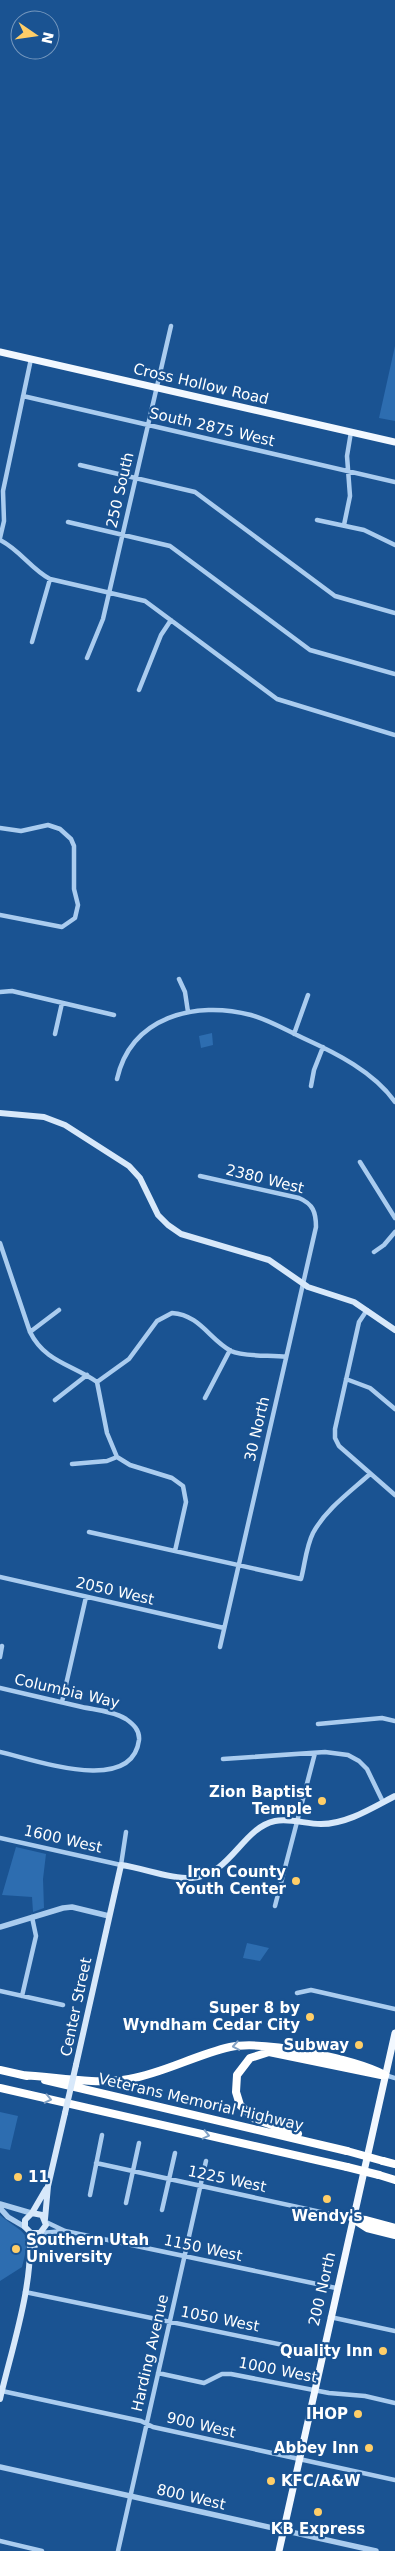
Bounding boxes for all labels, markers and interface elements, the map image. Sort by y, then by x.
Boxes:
north arrow [10,10,60,60]
text: N [39,30,57,45]
street label: Cross Hollow Road [131,360,271,408]
street label: South 2875 West [148,404,277,450]
street label: 250 South [103,450,137,530]
street label: 2380 West [224,1161,306,1197]
street label: 30 North [241,1395,273,1463]
street label: 2050 West [74,1573,156,1609]
street label: Columbia Way [13,1670,122,1712]
place label: Zion Baptist Temple [209,1783,312,1818]
marker: Zion Baptist Temple [316,1795,328,1807]
street label: 1600 West [22,1821,104,1857]
place label: Iron County Youth Center [175,1863,287,1898]
marker: Iron County Youth Center [290,1875,302,1887]
street label: Center Street [57,1956,95,2058]
place label: Super 8 by Wyndham Cedar City [123,1999,300,2034]
marker: Super 8 by Wyndham Cedar City [304,2011,316,2023]
place label: Subway [283,2036,349,2054]
marker: Subway [353,2039,365,2051]
one-way arrow [232,2041,240,2051]
street label: Veterans Memorial Highway [97,2070,306,2134]
one-way arrow [43,2093,52,2104]
one-way arrow [202,2129,211,2140]
street label: 1225 West [186,2162,268,2196]
place label: 11 [28,2168,49,2186]
marker: 11 [12,2171,24,2183]
marker: Wendy's [321,2193,333,2205]
place label: Wendy's [292,2207,363,2225]
place label: Southern Utah University [26,2231,149,2266]
street label: 1150 West [162,2231,244,2265]
marker: Southern Utah University [10,2243,22,2255]
street label: 200 North [305,2250,339,2328]
street label: Harding Avenue [128,2293,172,2413]
street label: 1050 West [179,2303,261,2335]
place label: Quality Inn [280,2342,373,2360]
marker: Quality Inn [377,2345,389,2357]
street label: 1000 West [237,2354,319,2386]
place label: IHOP [306,2405,348,2423]
street label: 900 West [165,2408,237,2442]
marker: IHOP [352,2408,364,2420]
place label: Abbey Inn [274,2439,359,2457]
marker: Abbey Inn [363,2442,375,2454]
place label: KFC/A&W [281,2472,361,2490]
marker: KFC/A&W [265,2475,277,2487]
street label: 800 West [155,2480,227,2514]
marker: KB Express [312,2506,324,2518]
place label: KB Express [271,2520,365,2538]

